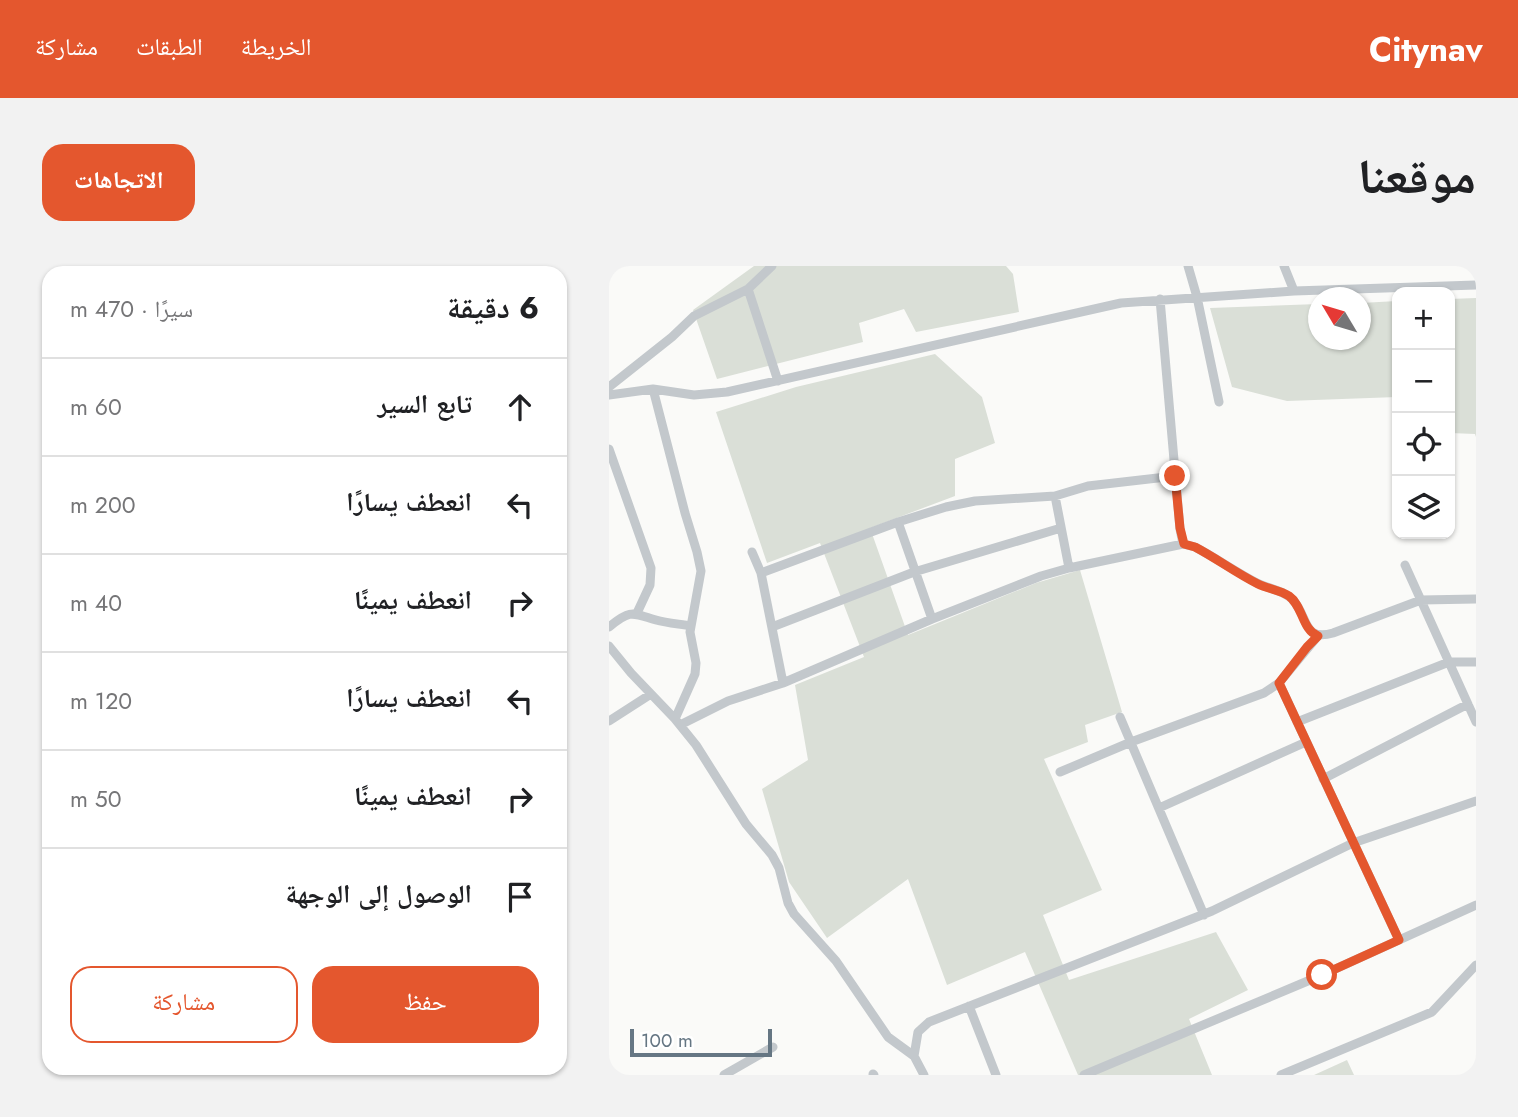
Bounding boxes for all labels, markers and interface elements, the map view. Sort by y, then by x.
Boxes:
text: Citynav [1369,26,1483,73]
text: مشاركة [35,29,98,64]
text: الطبقات [136,29,203,64]
text: الخريطة [241,29,311,64]
text: موقعنا [1358,141,1476,211]
button: الاتجاهات [42,144,195,221]
text: 6 دقيقة [447,286,539,329]
north arrow [1308,287,1371,350]
map controls [1392,287,1455,539]
button: + [1392,287,1455,350]
text: سيرًا · 470 m [70,292,193,326]
button: − [1392,350,1455,413]
text: تابع السير [377,385,472,423]
icon: ahead [501,388,539,426]
text: 60 m [70,390,122,424]
button: locate [1392,413,1455,476]
route end [1159,460,1190,491]
button: layers [1392,476,1455,539]
text: انعطف يسارًا [346,483,472,521]
icon: left [501,486,539,524]
text: 200 m [70,488,136,522]
text: انعطف يمينًا [354,581,472,619]
icon: right [501,584,539,622]
text: 40 m [70,586,122,620]
text: انعطف يسارًا [346,679,472,717]
icon: left [501,682,539,720]
text: 120 m [70,684,132,718]
text: انعطف يمينًا [354,777,472,815]
icon: right [501,780,539,818]
text: 50 m [70,782,122,816]
text: الوصول إلى الوجهة [285,875,472,913]
icon: arrive [501,878,539,916]
route start [1306,959,1337,990]
button: مشاركة [70,966,298,1043]
button: حفظ [312,966,539,1043]
scale bar [630,1026,772,1058]
text: 100 m [641,1027,693,1054]

